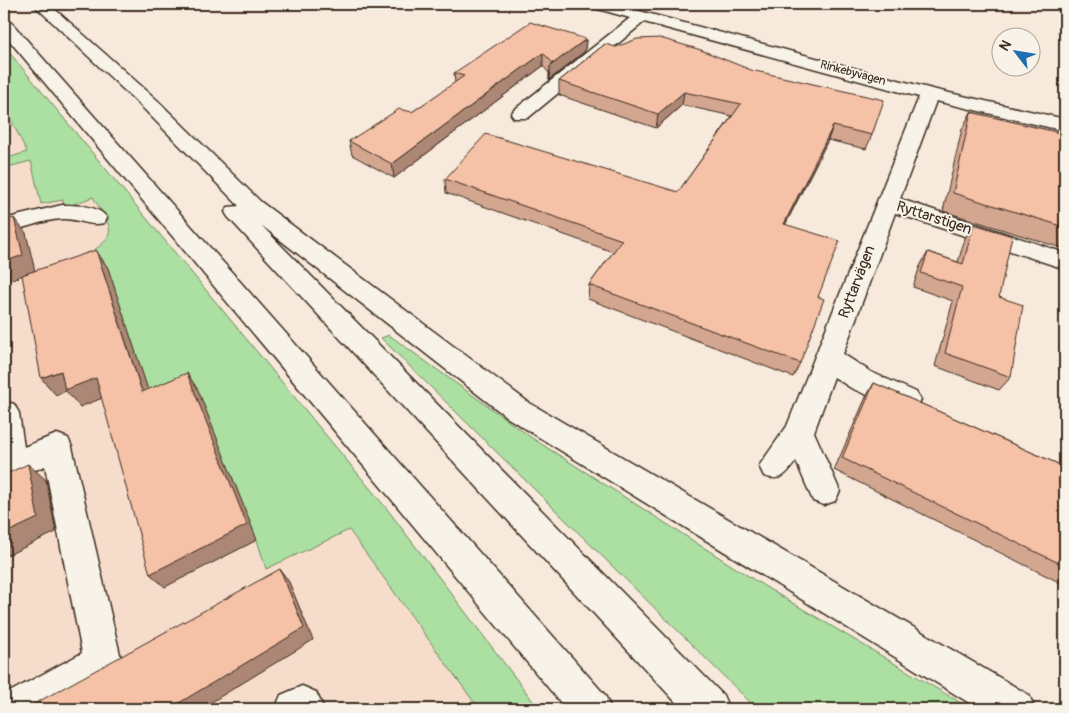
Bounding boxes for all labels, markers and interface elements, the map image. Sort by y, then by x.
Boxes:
north arrow [992,28,1042,78]
text: N [996,37,1015,54]
street label: Rinkebyvägen [819,57,888,89]
street label: Ryttarstigen [894,197,974,239]
street label: Ryttarvägen [834,243,880,321]

